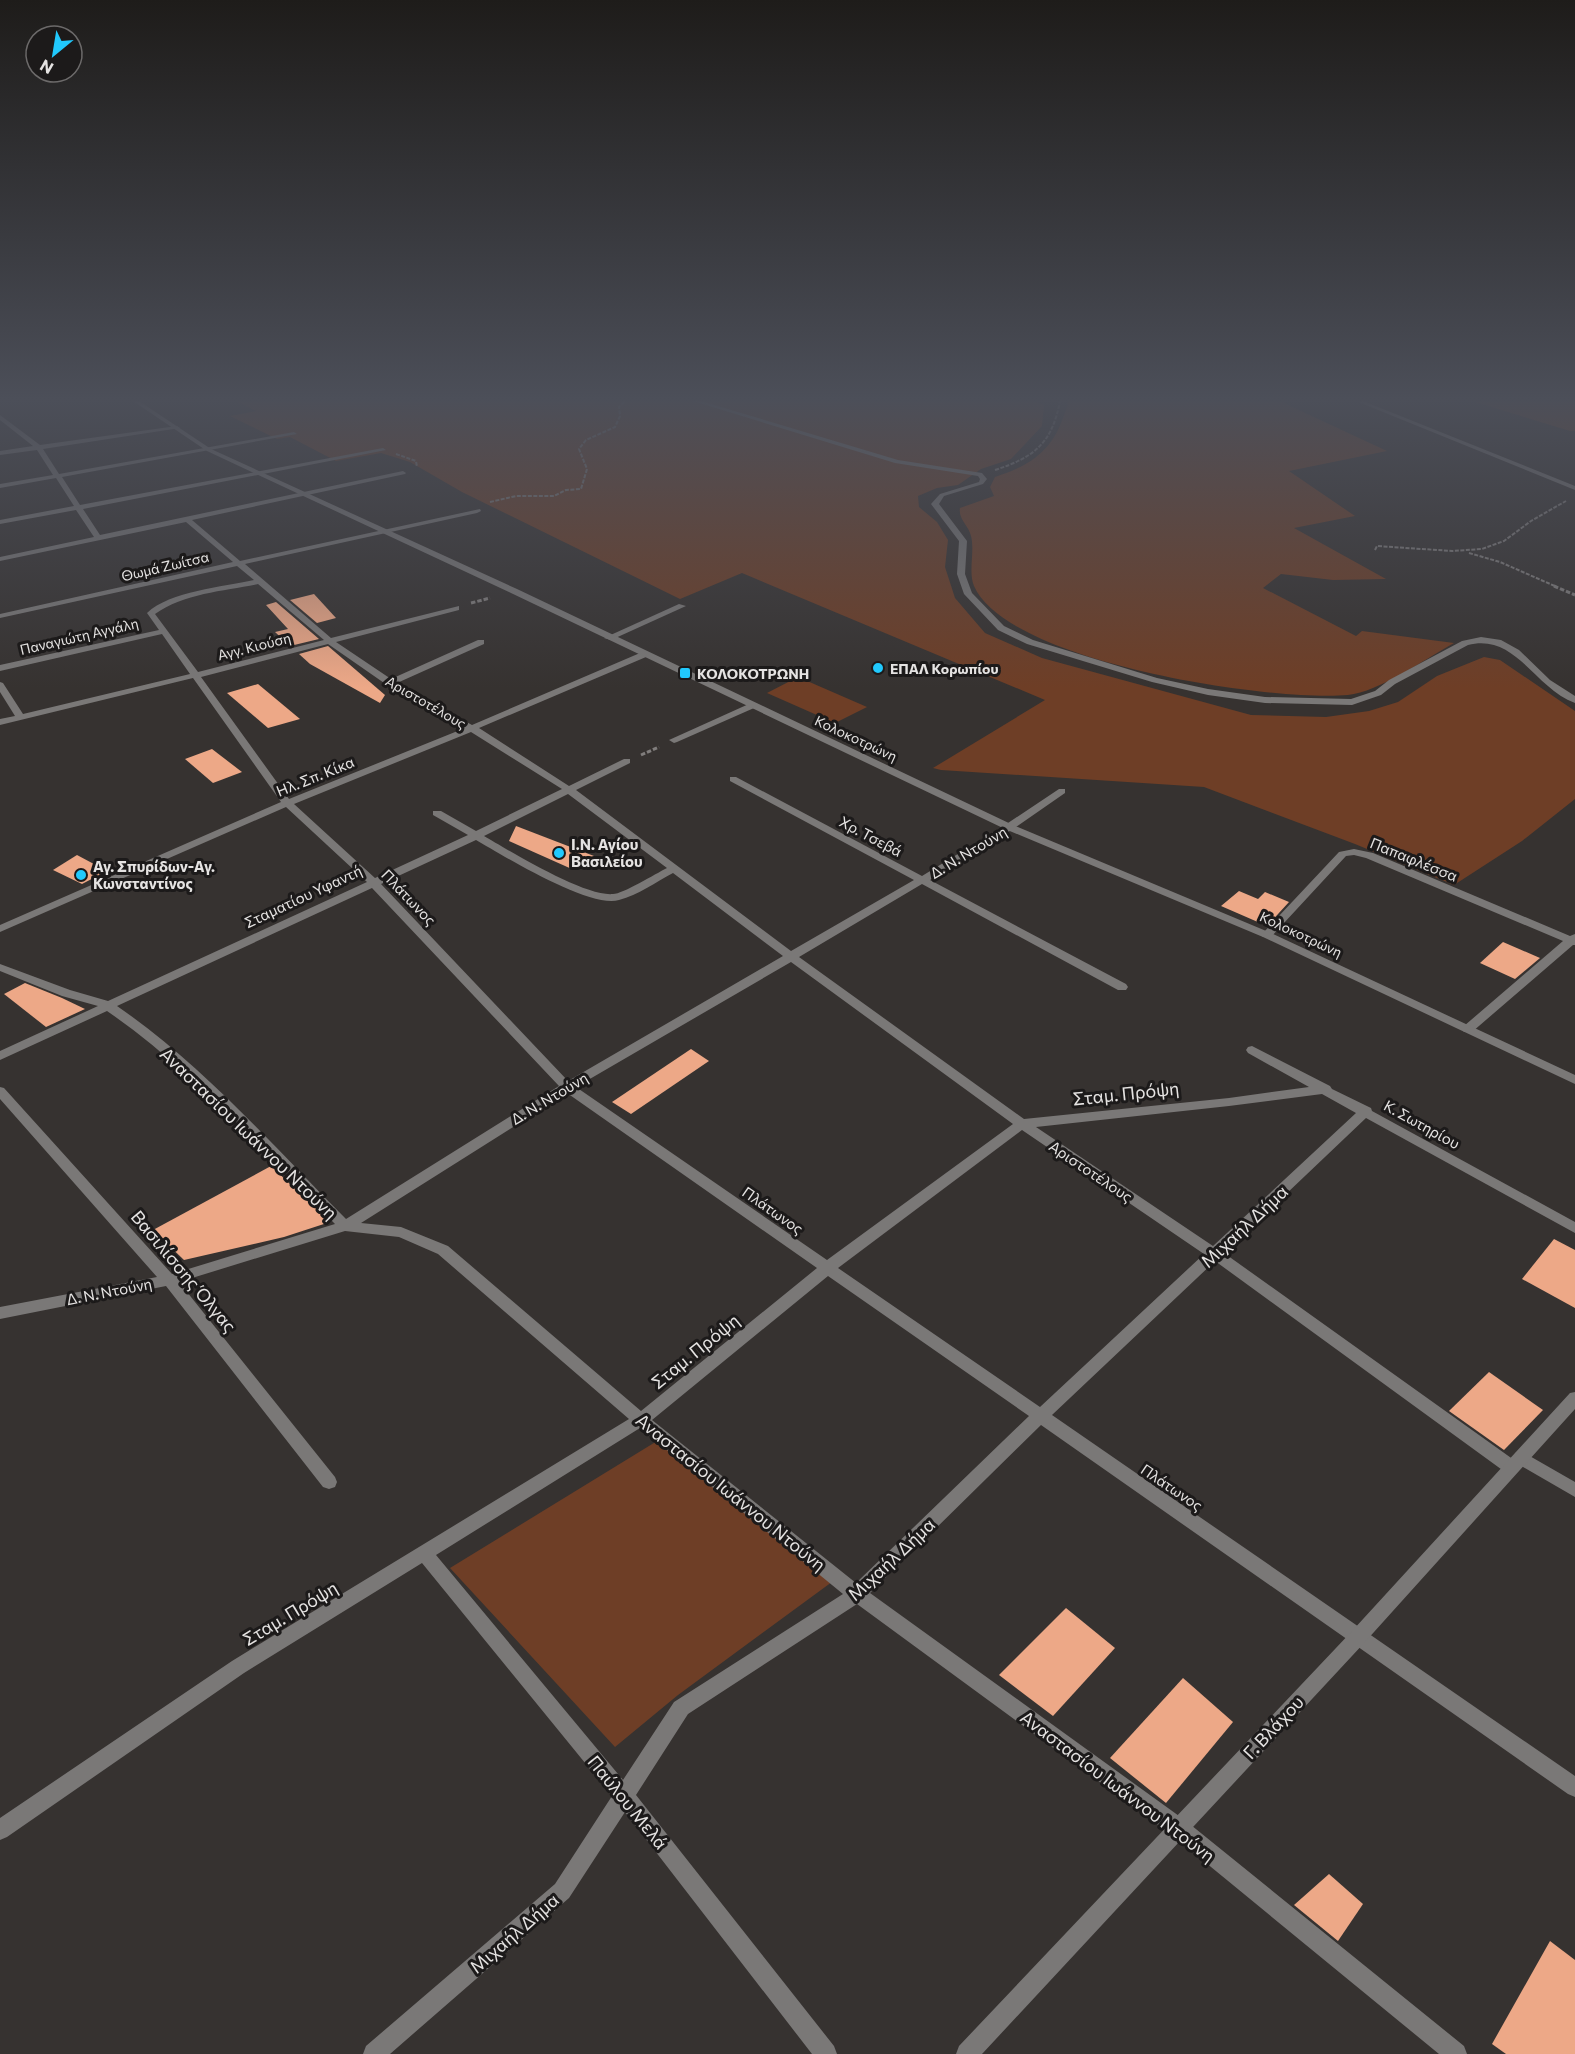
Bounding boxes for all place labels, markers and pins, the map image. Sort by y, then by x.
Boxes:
place label: ΕΠΑΛ Κορωπίου [890,660,998,677]
marker: ΕΠΑΛ Κορωπίου [871,661,885,675]
place label: ΚΟΛΟΚΟΤΡΩΝΗ [697,665,809,682]
marker: ΚΟΛΟΚΟΤΡΩΝΗ [678,666,692,680]
place label: Ι.Ν. Αγίου Βασιλείου [571,835,643,870]
marker: Ι.Ν. Αγίου Βασιλείου [552,846,566,860]
place label: Αγ. Σπυρίδων-Αγ. Κωνσταντίνος [93,857,215,892]
marker: Αγ. Σπυρίδων-Αγ. Κωνσταντίνος [74,868,88,882]

